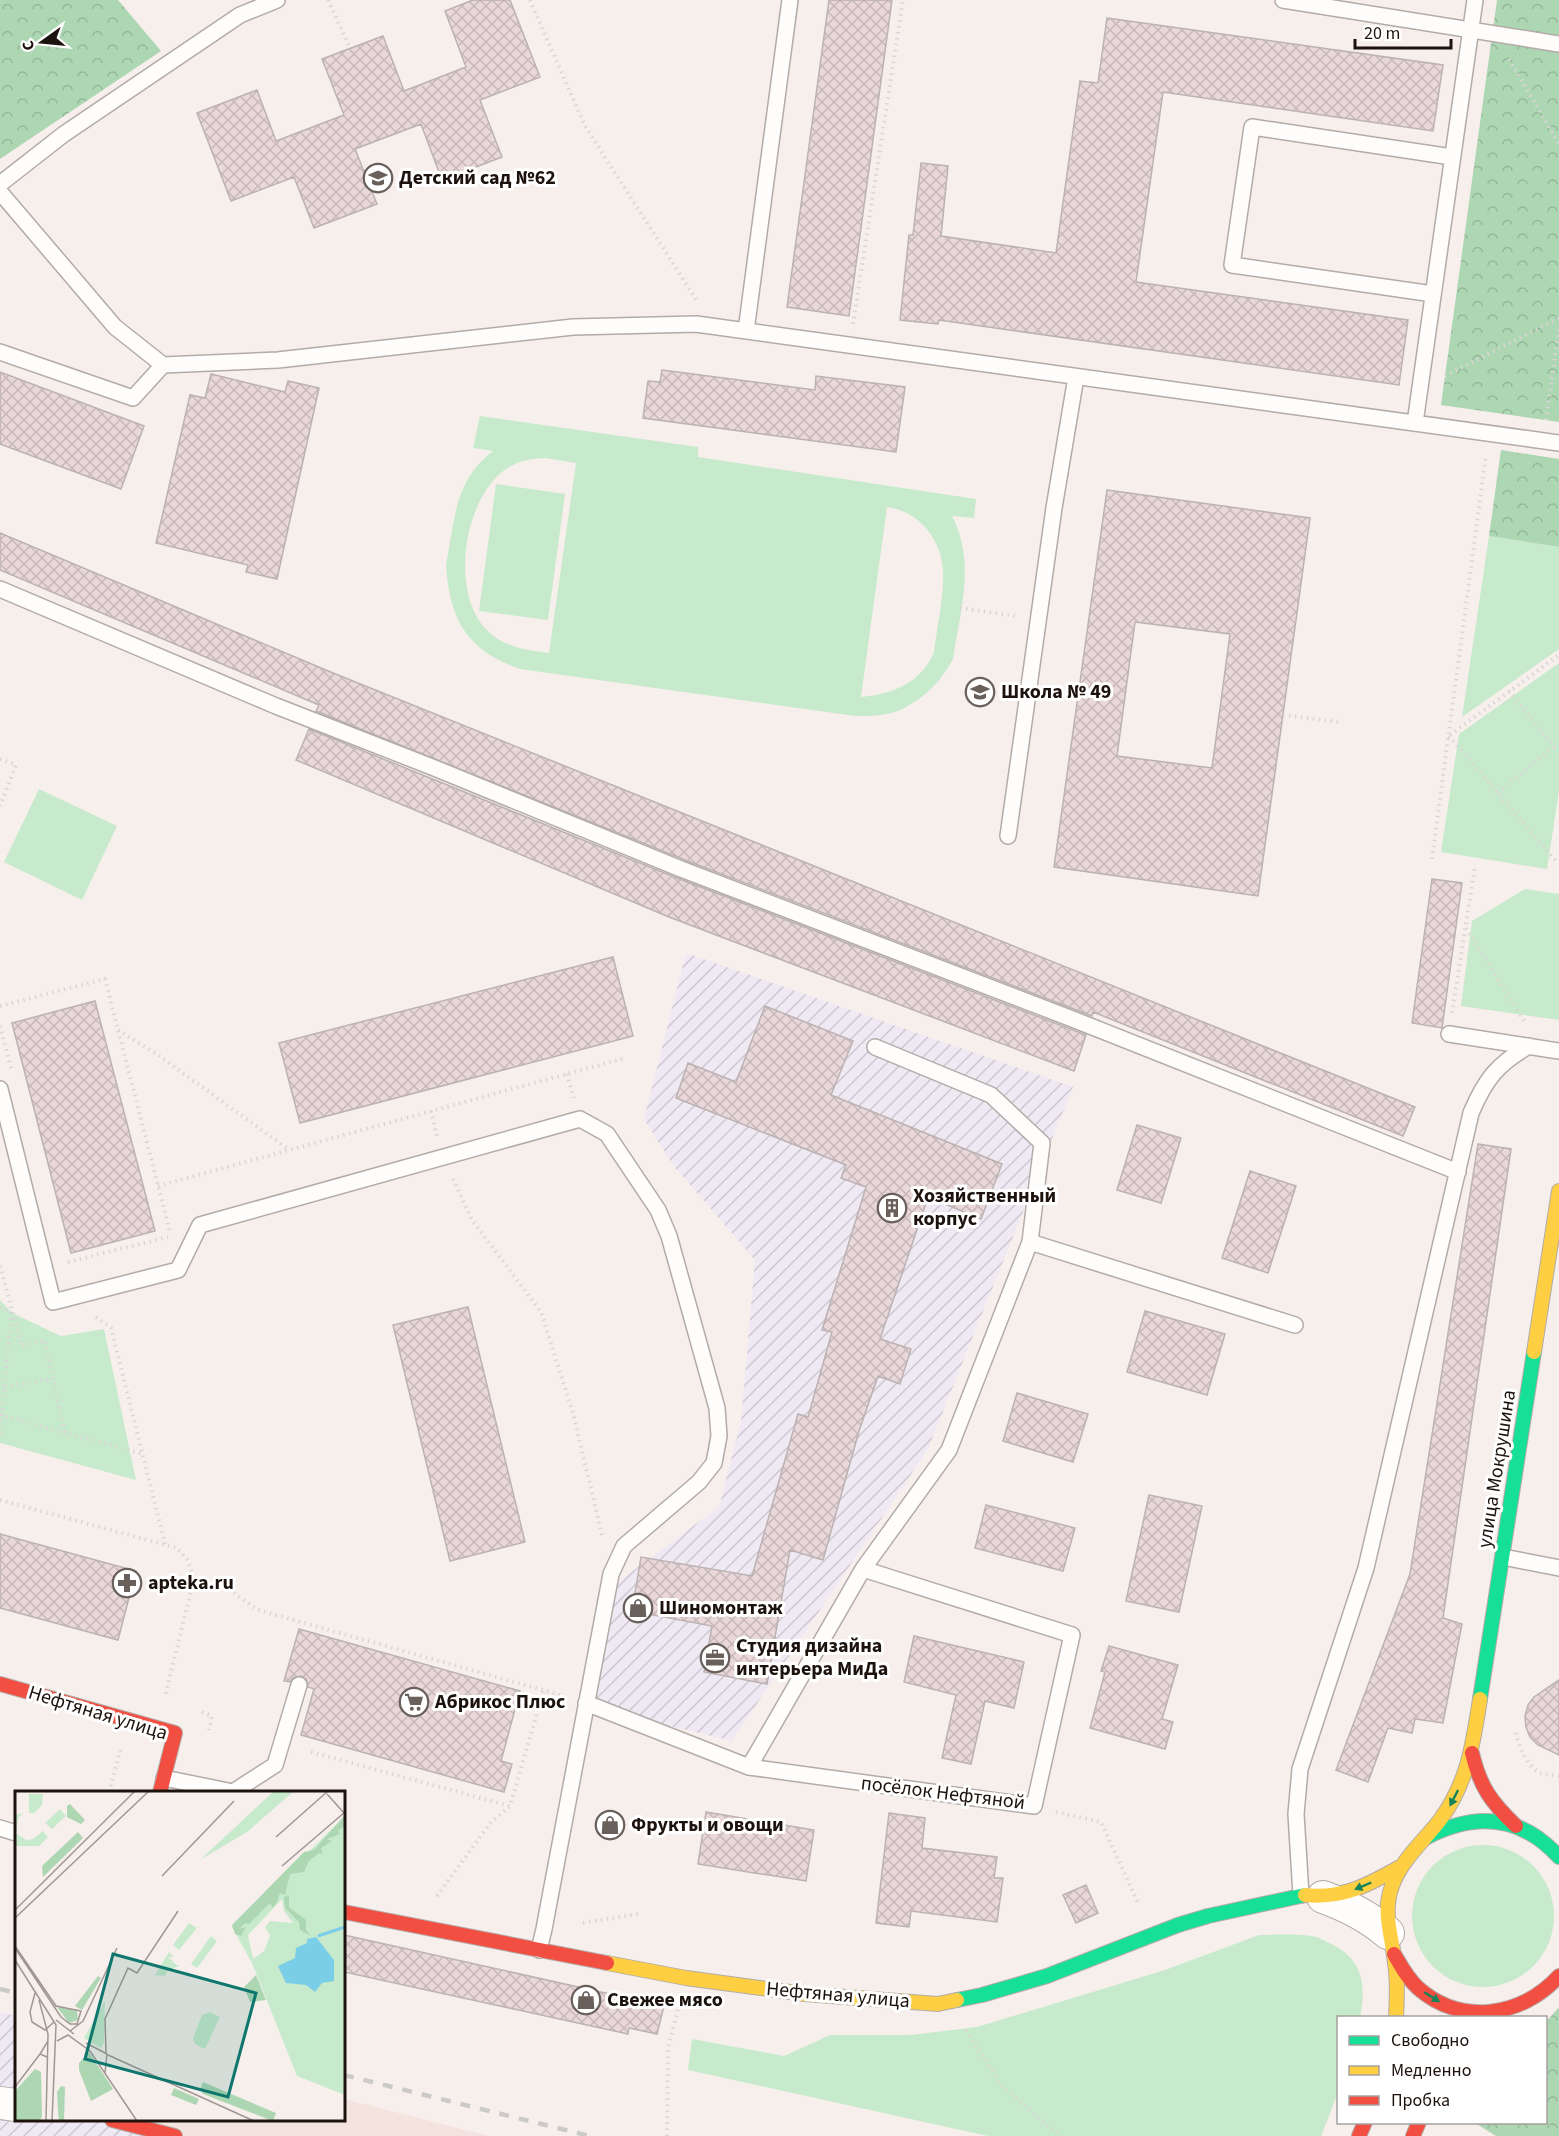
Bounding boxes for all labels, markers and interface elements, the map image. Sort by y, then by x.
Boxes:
north arrow [12,12,72,72]
scale bar [1355,12,1451,50]
text: 20 m [1364,21,1400,46]
text: С [17,38,40,53]
school or university icon: Детский сад №62 [362,162,394,194]
place label: Детский сад №62 [399,164,556,192]
school or university icon: Школа № 49 [964,676,996,708]
place label: Школа № 49 [1001,678,1111,706]
place label: Хозяйственный корпус [913,1182,1056,1233]
building icon: Хозяйственный корпус [876,1192,908,1224]
street label: улица Мокрушина [1471,1388,1523,1550]
pharmacy icon: apteka.ru [111,1567,143,1599]
place label: apteka.ru [148,1569,234,1597]
shop icon: Шиномонтаж [622,1592,654,1624]
place label: Шиномонтаж [659,1594,784,1622]
place label: Студия дизайна интерьера МиДа [736,1632,888,1683]
office icon: Студия дизайна интерьера МиДа [699,1642,731,1674]
street label: Нефтяная улица [25,1679,171,1747]
supermarket icon: Абрикос Плюс [398,1686,430,1718]
place label: Абрикос Плюс [434,1688,565,1716]
street label: посёлок Нефтяной [859,1769,1027,1817]
one-way arrow [1449,1789,1458,1806]
inset map [15,1791,345,2121]
shop icon: Фрукты и овощи [594,1809,626,1841]
place label: Фрукты и овощи [631,1811,784,1839]
one-way arrow [1354,1881,1372,1891]
street label: Нефтяная улица [765,1975,911,2015]
shop icon: Свежее мясо [570,1984,602,2016]
place label: Свежее мясо [607,1986,723,2014]
one-way arrow [1423,1991,1439,2003]
legend [1337,2016,1547,2124]
text: Свободно [1391,2028,1469,2053]
text: Медленно [1391,2058,1471,2083]
text: Пробка [1391,2088,1450,2113]

